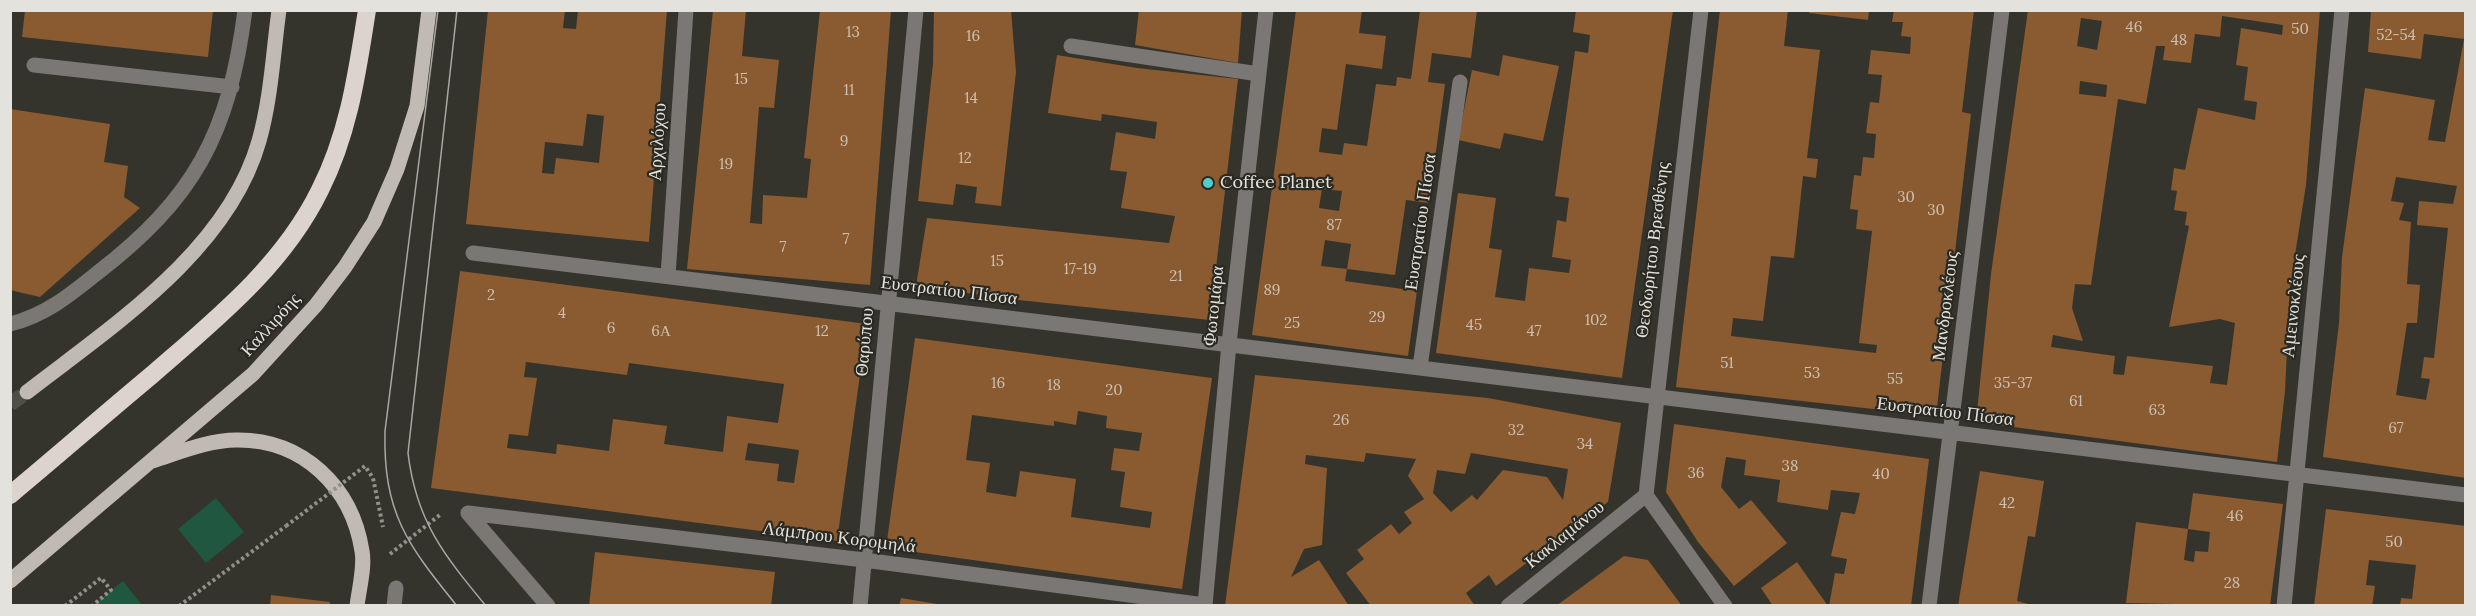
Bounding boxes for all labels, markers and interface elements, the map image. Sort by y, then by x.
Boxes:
house number: 46 [2126,19,2142,37]
house number: 50 [2291,21,2309,39]
house number: 13 [846,24,860,42]
house number: 52-54 [2376,27,2416,45]
house number: 16 [966,28,980,46]
house number: 48 [2171,32,2187,50]
house number: 15 [734,71,748,89]
house number: 11 [844,82,854,100]
house number: 14 [964,90,978,108]
street label: Αρχιλόχου [645,102,671,182]
house number: 9 [840,133,848,151]
house number: 12 [958,150,972,168]
street label: Ευστρατίου Πίσσα [1401,152,1441,292]
house number: 19 [719,156,733,174]
street label: Θεοδωρήτου Βρεσθένης [1631,161,1675,339]
place label: Coffee Planet [1220,172,1332,194]
marker: Coffee Planet [1201,176,1215,190]
house number: 30 [1897,189,1915,207]
house number: 30 [1927,202,1945,220]
house number: 87 [1326,217,1342,235]
house number: 7 [843,231,849,249]
house number: 7 [780,239,786,257]
street label: Μανδροκλέους [1929,250,1963,362]
house number: 15 [990,253,1004,271]
street label: Αμεινοκλέους [2278,253,2310,359]
house number: 17-19 [1063,261,1097,279]
street label: Φωτομάρα [1199,265,1229,347]
house number: 21 [1169,268,1183,286]
street label: Ευστρατίου Πίσσα [880,272,1018,310]
house number: 89 [1264,282,1280,300]
house number: 2 [487,287,495,305]
street label: Καλλιρόης [237,289,305,361]
house number: 4 [558,305,566,323]
street label: Θαρύπου [851,307,879,377]
house number: 29 [1369,309,1385,327]
house number: 102 [1585,312,1607,330]
house number: 25 [1284,315,1300,333]
house number: 45 [1466,317,1482,335]
house number: 6 [607,320,615,338]
house number: 6Α [651,323,671,341]
house number: 12 [815,323,829,341]
house number: 47 [1526,323,1542,341]
house number: 51 [1720,355,1734,373]
house number: 53 [1804,365,1820,383]
house number: 55 [1887,371,1903,389]
house number: 16 [991,375,1005,393]
house number: 35-37 [1994,375,2032,393]
house number: 18 [1047,377,1061,395]
house number: 20 [1105,382,1123,400]
street label: Ευστρατίου Πίσσα [1876,393,2014,431]
house number: 61 [2069,393,2083,411]
house number: 63 [2148,402,2166,420]
house number: 26 [1333,412,1349,430]
house number: 67 [2388,420,2404,438]
house number: 32 [1508,422,1524,440]
house number: 34 [1577,436,1593,454]
house number: 38 [1782,458,1798,476]
house number: 36 [1687,465,1705,483]
house number: 40 [1872,466,1890,484]
house number: 42 [1999,495,2015,513]
street label: Κακλαμάνου [1521,497,1609,573]
house number: 46 [2227,508,2243,526]
street label: Λάμπρου Κορομηλά [761,518,917,558]
house number: 50 [2385,534,2403,552]
house number: 28 [2224,575,2240,593]

